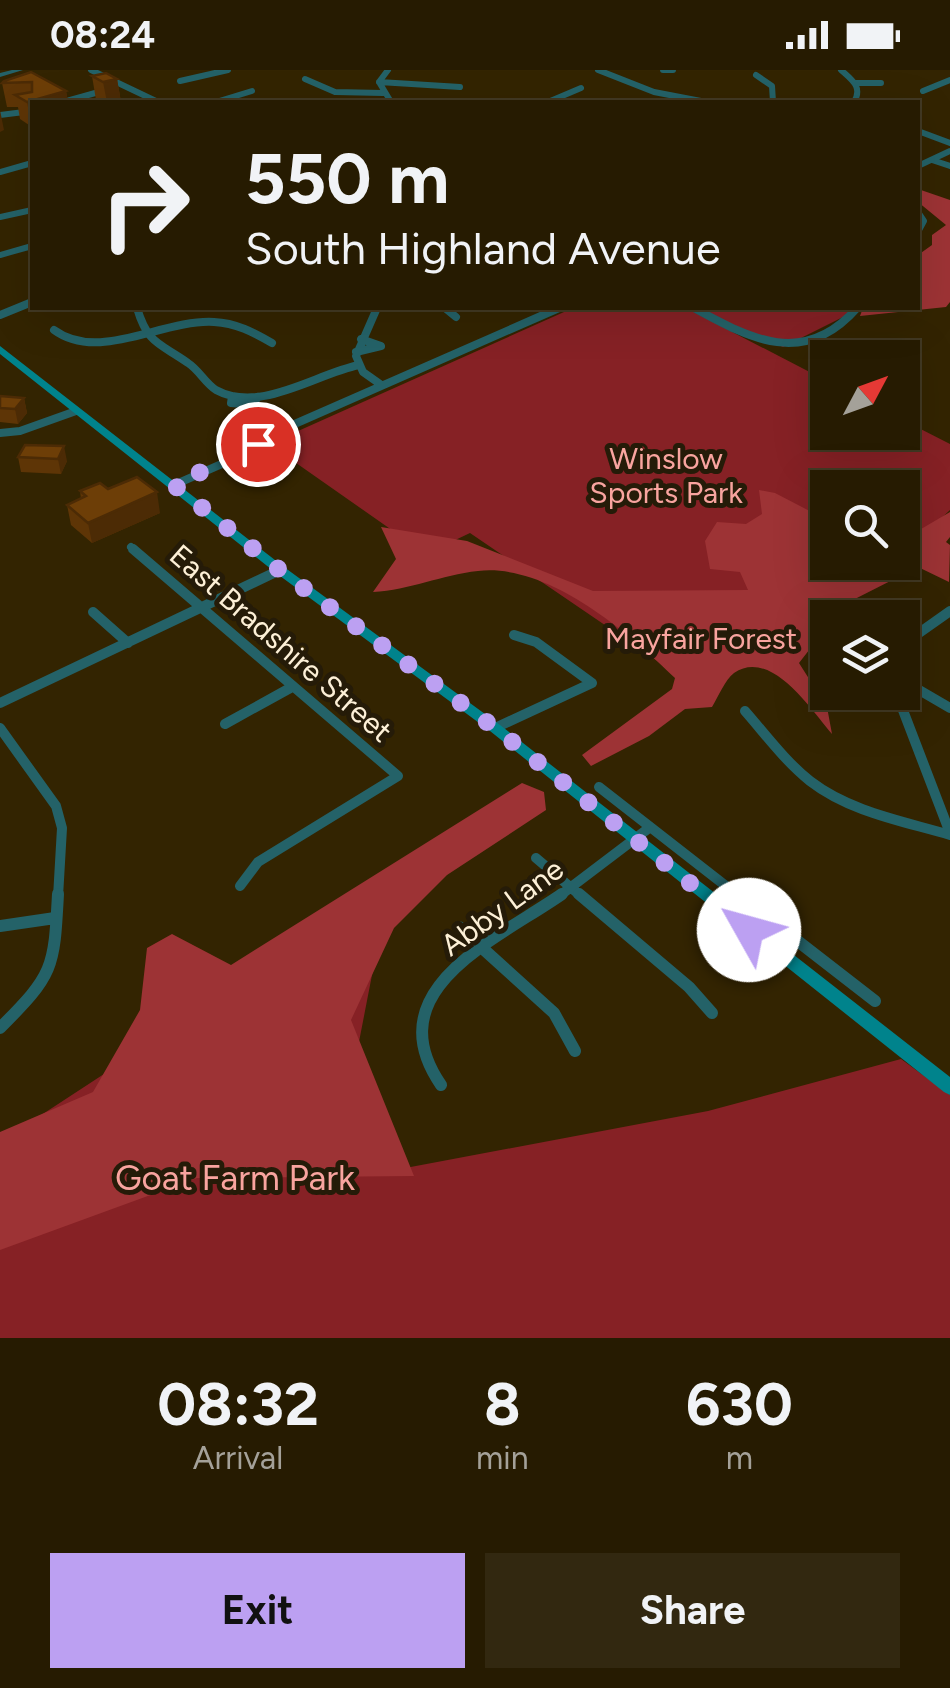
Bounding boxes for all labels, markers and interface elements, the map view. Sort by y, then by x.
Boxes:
text: 08:24 [50,12,155,58]
text: 550 m [245,136,449,221]
icon: right [80,140,210,270]
text: South Highland Avenue [245,221,720,275]
north arrow [810,340,920,450]
map controls [810,340,920,710]
pin [216,402,301,487]
icon: arrive [231,417,286,472]
park label: Winslow Sports Park [589,440,743,511]
button: search [810,470,920,580]
street label: East Bradshire Street [162,536,400,750]
button: layers [810,600,920,710]
park label: Mayfair Forest [605,620,797,657]
street label: Abby Lane [434,850,570,964]
position arrow [697,878,801,982]
park label: Goat Farm Park [115,1157,355,1199]
text: 08:32 [157,1368,319,1440]
text: 8 [484,1368,521,1440]
text: 630 [686,1368,793,1440]
text: Arrival [193,1439,283,1477]
text: min [476,1439,529,1477]
text: m [726,1439,753,1477]
button: Exit [50,1553,465,1668]
button: Share [485,1553,900,1668]

